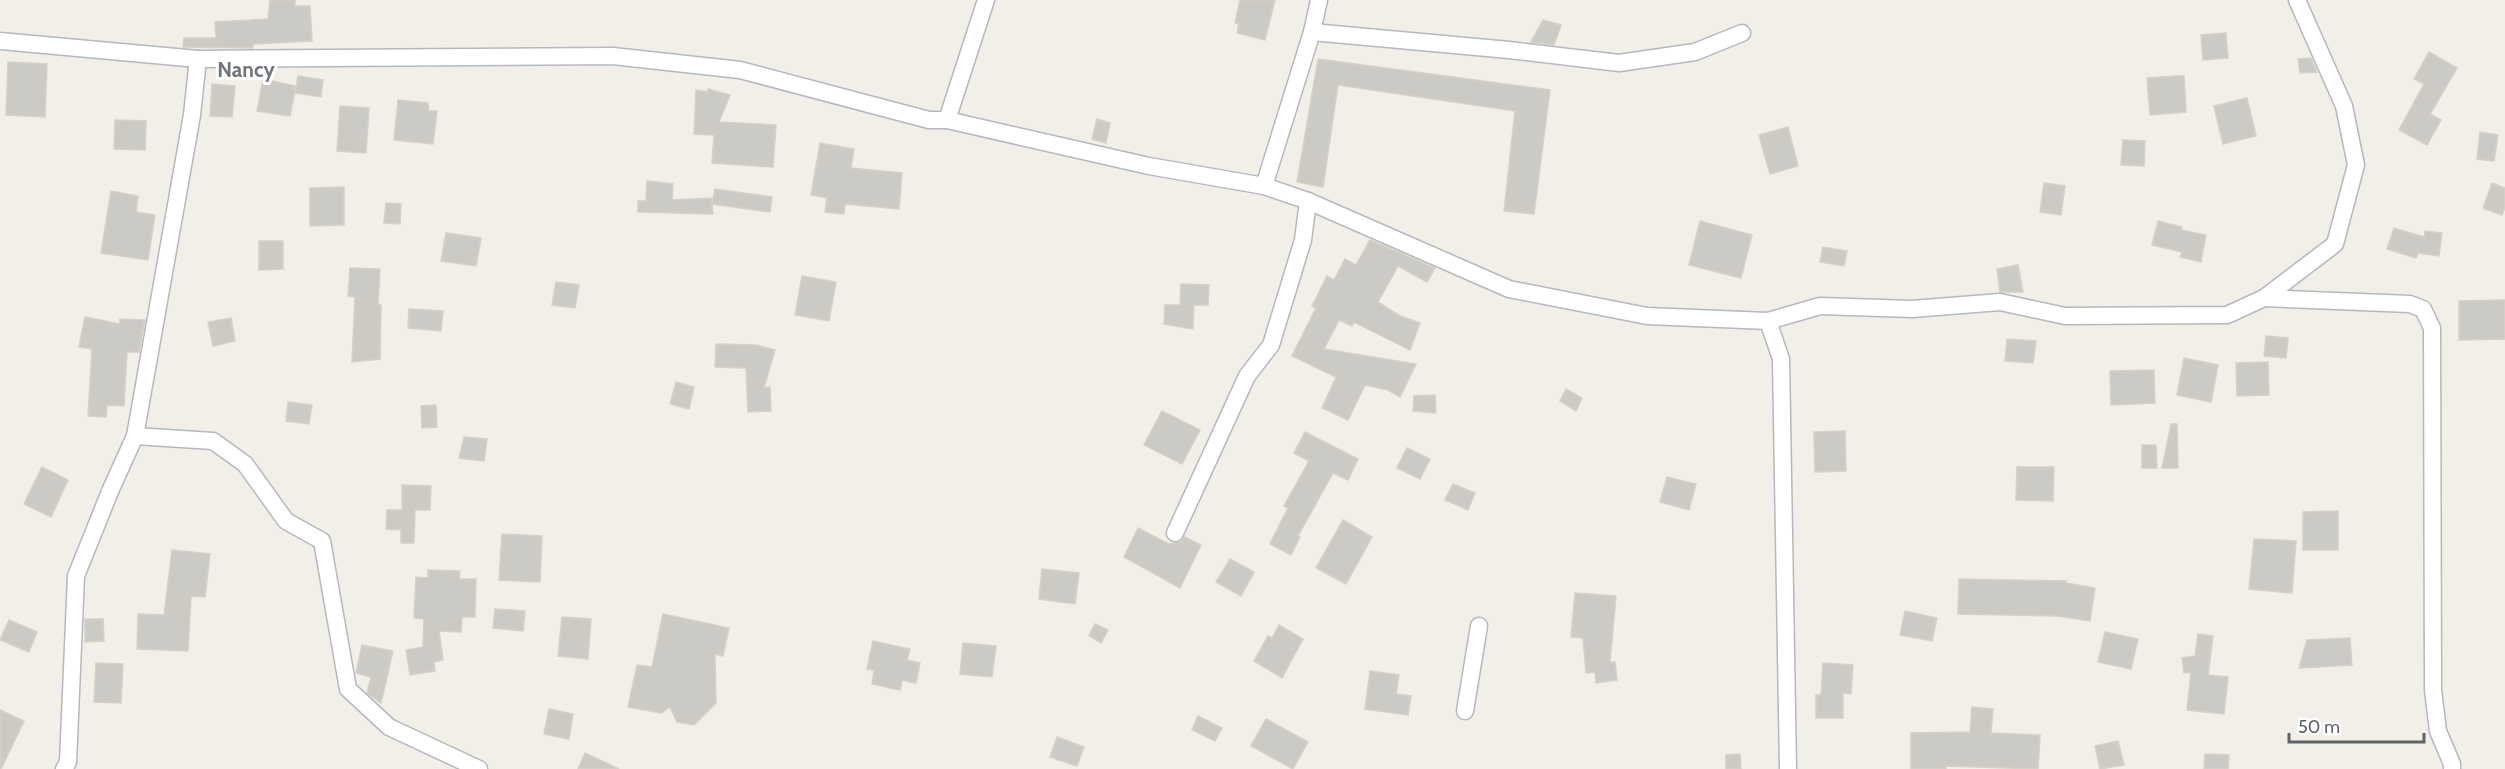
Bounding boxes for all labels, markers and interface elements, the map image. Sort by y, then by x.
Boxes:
district label: Nancy [217,57,275,82]
scale bar [2289,706,2424,744]
text: 50 m [2298,716,2340,738]

